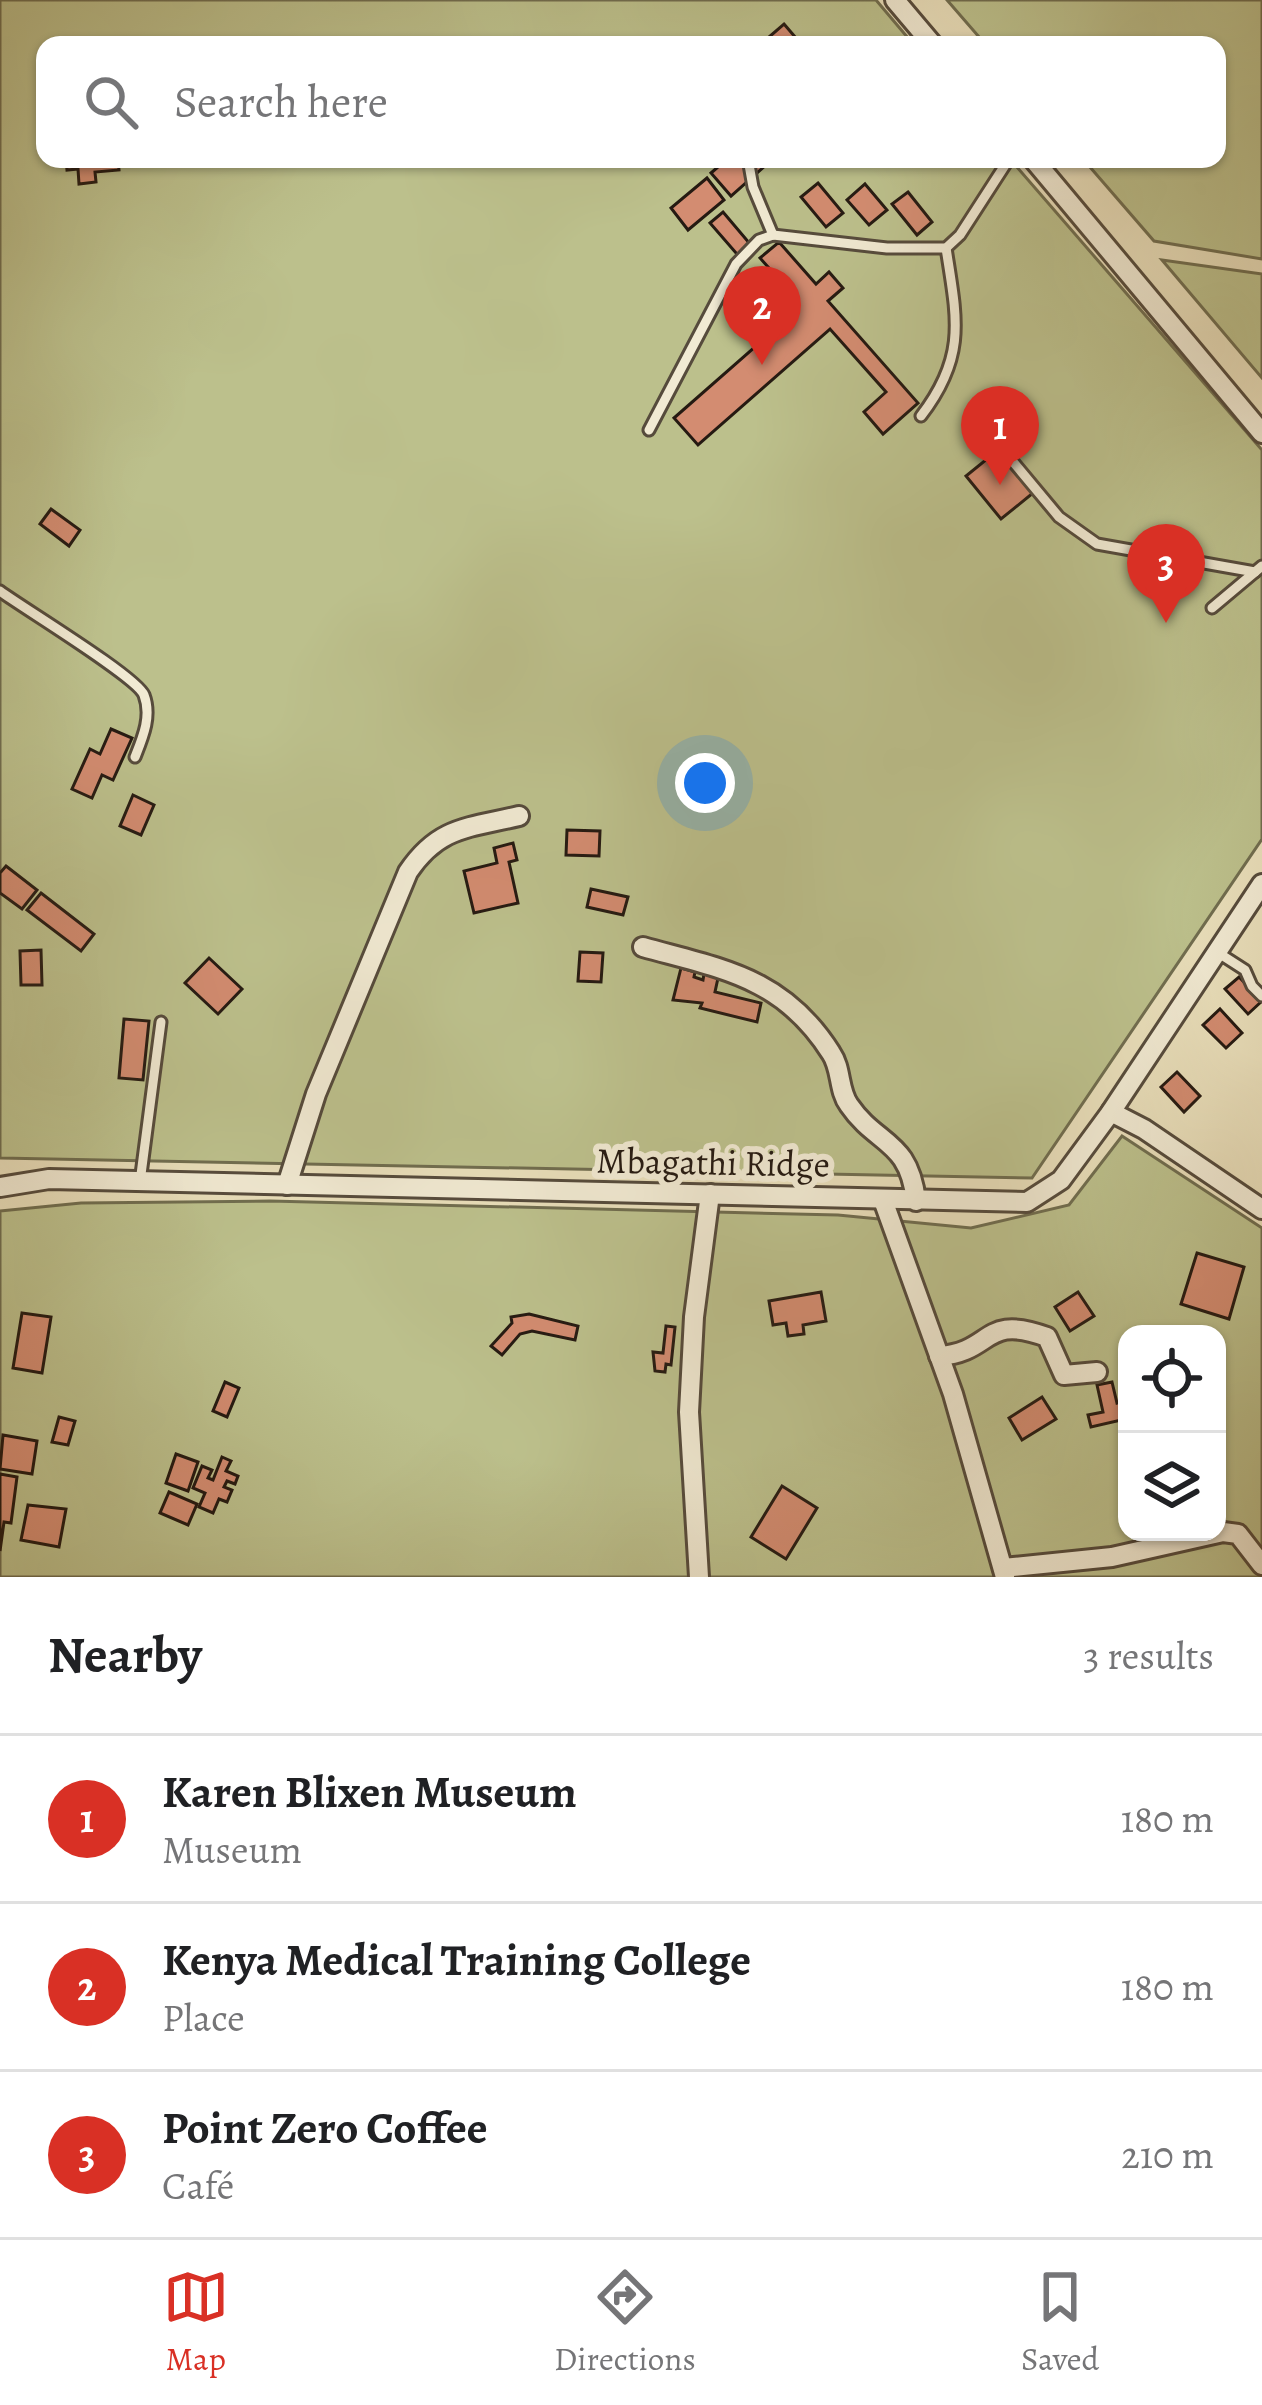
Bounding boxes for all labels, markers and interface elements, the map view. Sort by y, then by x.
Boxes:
search box [36,36,1226,168]
icon: search [78,69,144,135]
text: Search here [174,71,388,133]
pin: 2 [723,266,801,365]
pin: 1 [961,386,1039,485]
pin: 3 [1127,524,1205,623]
your location [675,753,735,813]
street label: Mbagathi Ridge [596,1135,830,1189]
map controls [1118,1325,1226,1541]
button: locate [1118,1325,1226,1433]
button: layers [1118,1433,1226,1541]
text: Nearby [48,1620,202,1690]
text: 3 results [1083,1629,1214,1682]
text: Karen Blixen Museum [162,1761,577,1823]
text: 1 [80,1792,94,1845]
text: 180 m [1121,1792,1214,1845]
text: Museum [162,1823,302,1876]
text: Kenya Medical Training College [162,1929,751,1991]
text: 2 [78,1960,96,2013]
text: 180 m [1121,1960,1214,2013]
text: Place [162,1991,245,2044]
text: Point Zero Coffee [162,2097,488,2159]
text: 3 [79,2128,95,2181]
text: 210 m [1121,2128,1214,2181]
text: Café [162,2159,234,2212]
tab: Map [163,2264,229,2381]
tab: Directions [554,2264,696,2381]
tab: Saved [1021,2264,1099,2381]

